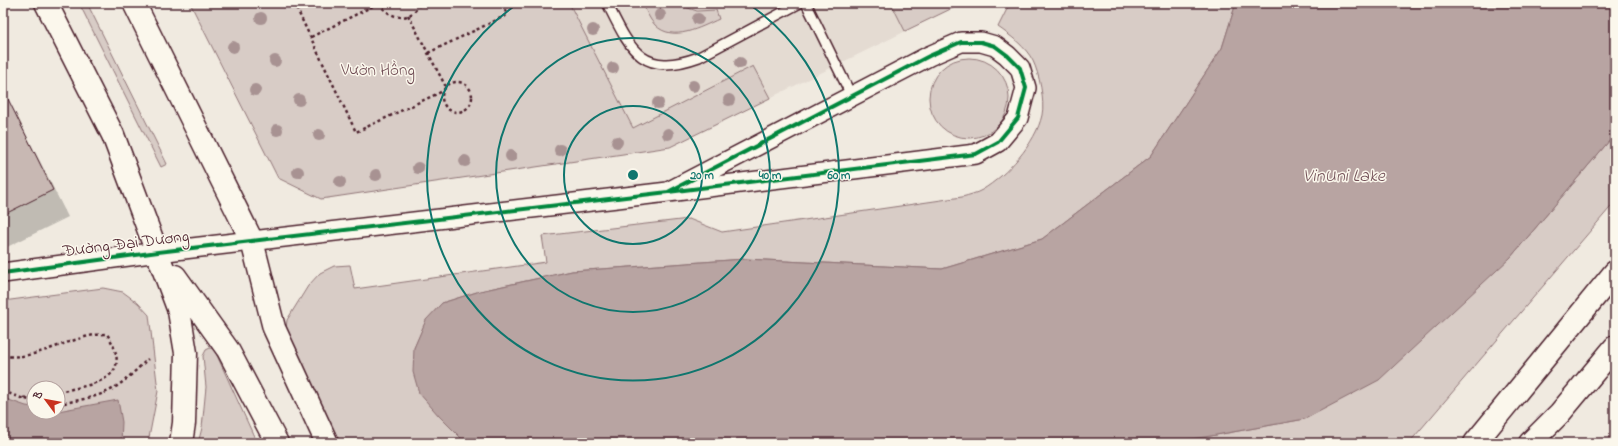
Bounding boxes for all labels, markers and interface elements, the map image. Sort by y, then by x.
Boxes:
park label: Vườn Hồng [340,58,415,85]
water label: VinUni Lake [1303,164,1386,190]
text: 20 m [689,167,714,185]
text: 40 m [758,167,782,185]
text: 60 m [827,167,851,185]
centre of rings [626,168,640,182]
street label: Đường Đại Dương [60,224,191,266]
north arrow [26,380,66,420]
text: B [29,387,47,403]

